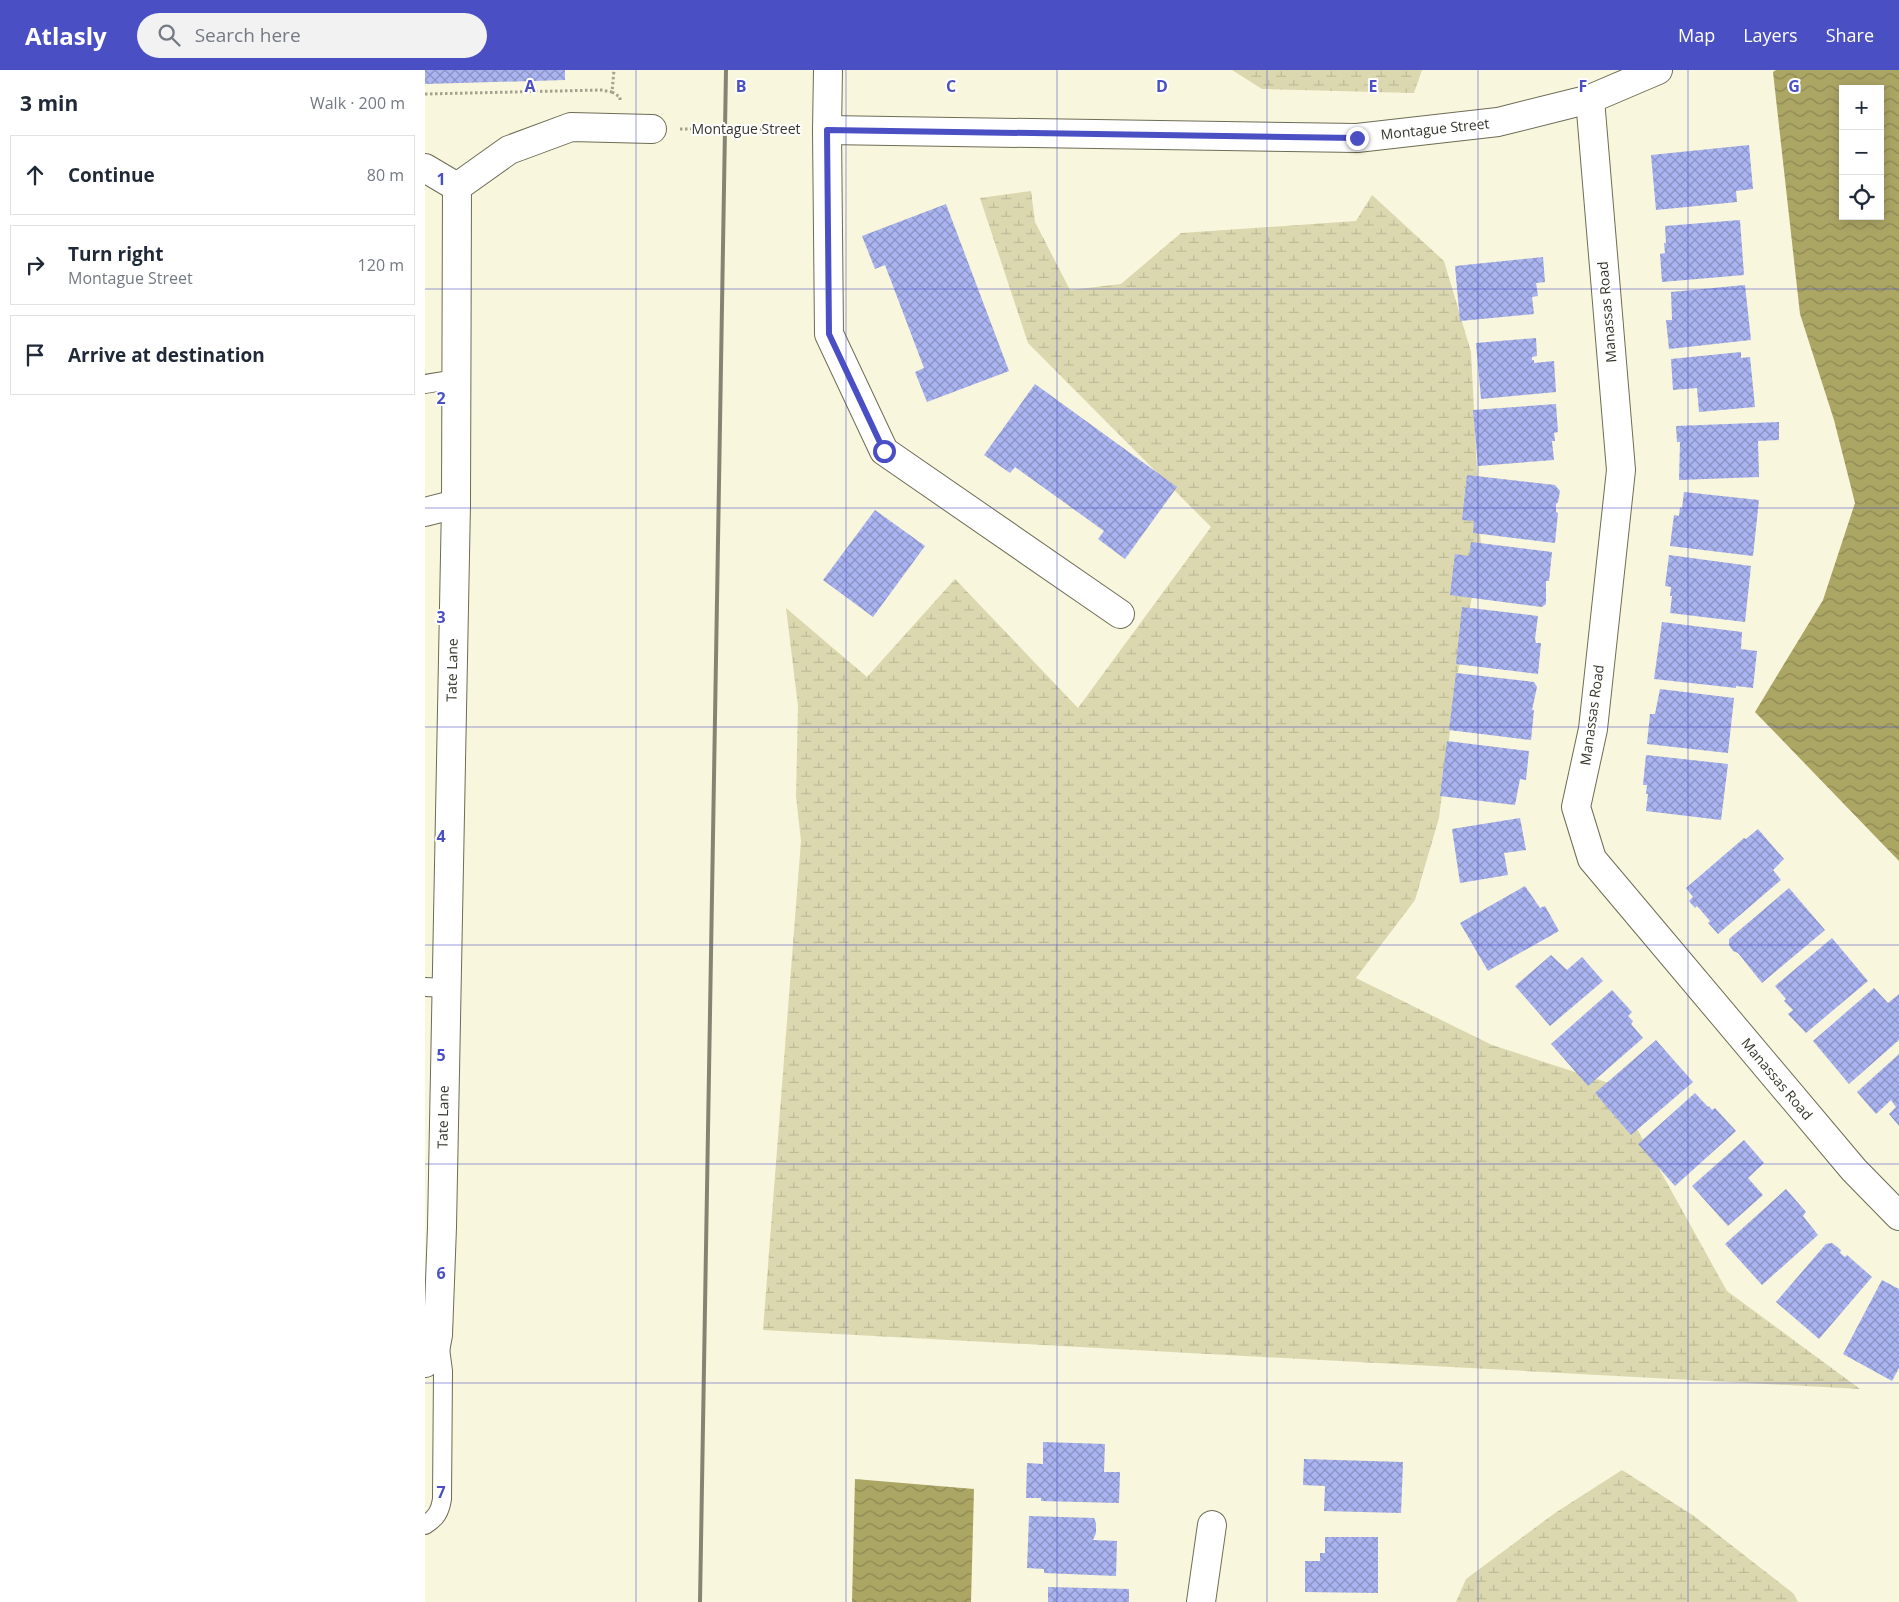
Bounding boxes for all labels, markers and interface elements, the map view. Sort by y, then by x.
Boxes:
search box [137,13,487,58]
text: Atlasly [25,19,107,52]
icon: search [155,21,183,49]
text: Search here [195,22,301,48]
text: Map [1678,23,1715,47]
text: Layers [1743,23,1798,47]
text: Share [1826,23,1874,47]
text: A [524,75,536,97]
text: B [736,75,746,97]
text: C [946,75,956,97]
text: D [1156,75,1168,97]
text: E [1369,75,1378,97]
text: F [1579,75,1587,97]
text: G [1788,75,1800,97]
map controls [1839,85,1884,220]
button: + [1839,85,1884,130]
text: 3 min [20,89,78,117]
text: Walk · 200 m [310,92,405,114]
street label: Montague Street [1380,113,1490,144]
street label: Montague Street [691,119,801,138]
route end [1346,127,1369,150]
button: − [1839,130,1884,175]
icon: ahead [21,161,49,189]
text: Continue [68,162,155,188]
text: 80 m [367,164,404,186]
text: 1 [436,168,446,190]
button: locate [1839,175,1884,220]
text: Turn right [68,241,163,267]
icon: right [21,251,49,279]
text: 120 m [358,254,404,276]
street label: Manassas Road [1593,261,1620,363]
text: Montague Street [68,267,193,289]
icon: arrive [21,341,49,369]
text: Arrive at destination [68,342,265,368]
text: 2 [436,387,446,409]
route start [873,440,896,463]
text: 3 [436,606,446,628]
street label: Tate Lane [441,638,462,702]
street label: Manassas Road [1575,663,1608,767]
text: 4 [436,825,446,847]
street label: Manassas Road [1737,1034,1817,1124]
text: 5 [436,1044,446,1066]
street label: Tate Lane [432,1085,453,1149]
text: 6 [436,1262,446,1284]
text: 7 [436,1481,446,1503]

